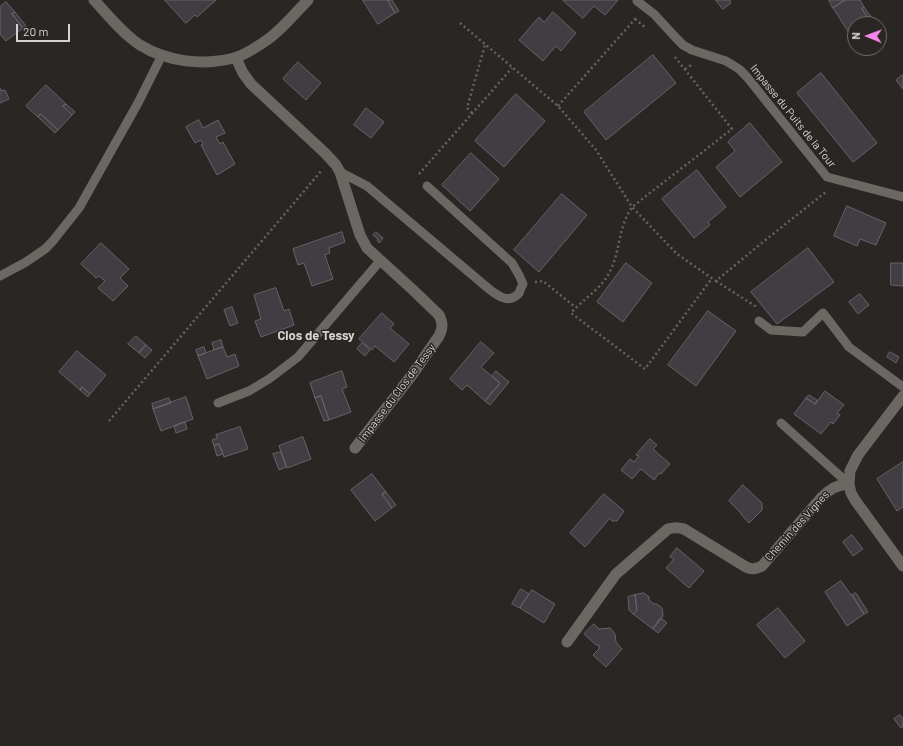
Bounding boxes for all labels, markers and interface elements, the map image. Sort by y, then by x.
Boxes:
scale bar [18,16,72,42]
north arrow [847,16,887,56]
text: 20 m [23,24,49,38]
text: N [849,32,862,40]
street label: Impasse du Puits de la Tour [747,62,839,170]
district label: Clos de Tessy [277,328,355,344]
street label: Impasse du Clos de Tessy [356,341,438,445]
street label: Chemin des Vignes [762,488,832,564]

